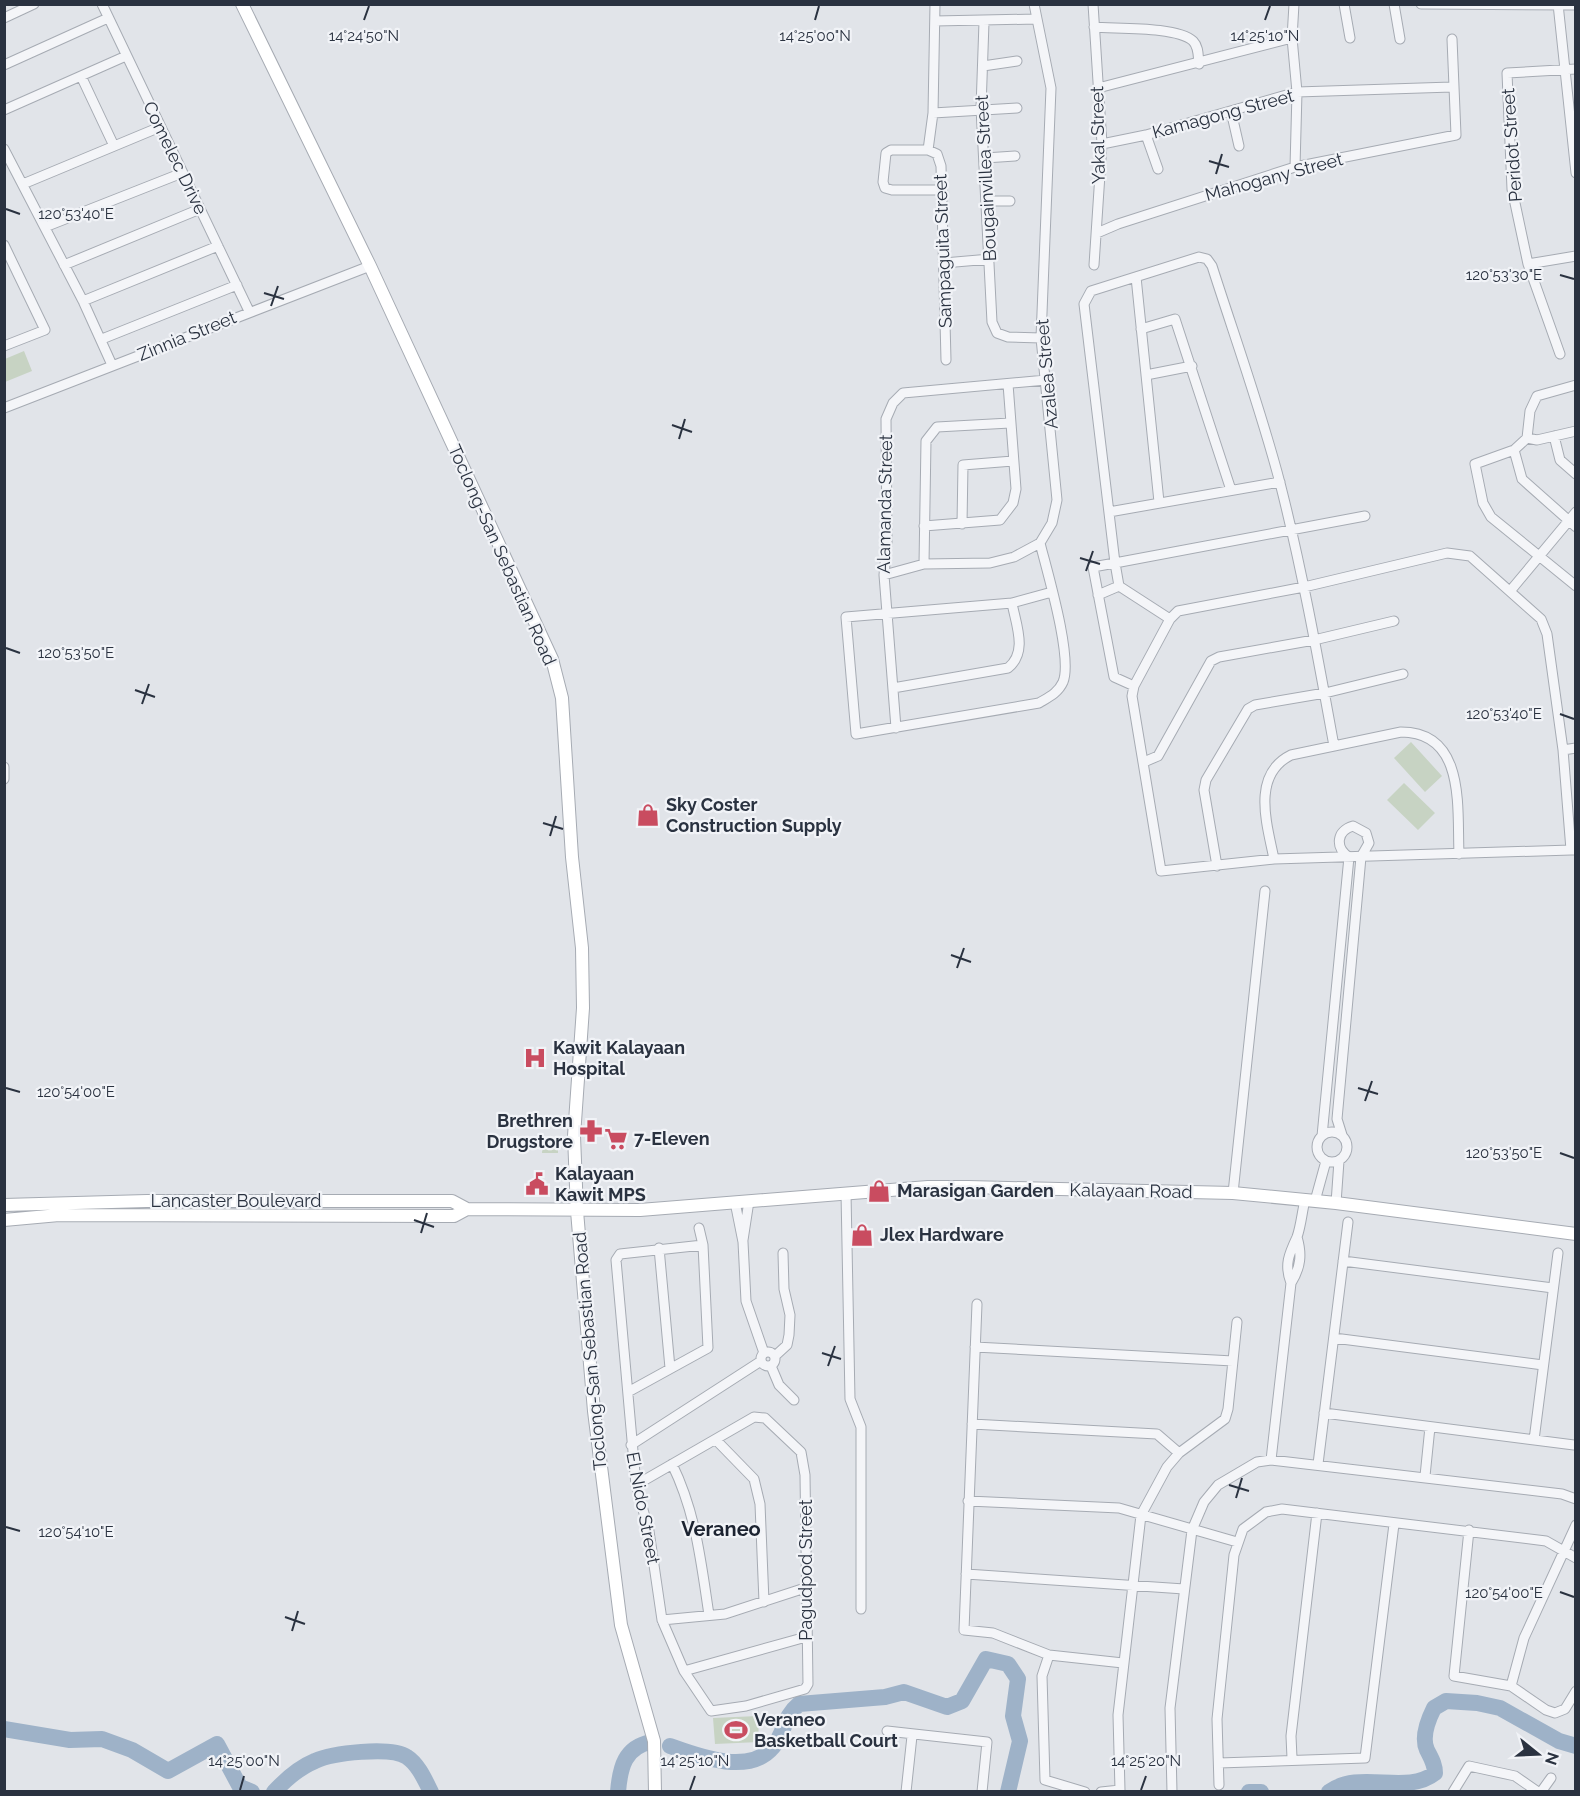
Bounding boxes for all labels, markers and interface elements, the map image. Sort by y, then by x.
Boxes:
text: 14°24'50"N [329,27,399,45]
text: 14°25'00"N [779,27,851,45]
text: 14°25'10"N [1231,27,1299,45]
street label: Kamagong Street [1150,85,1296,143]
street label: Yakal Street [1086,86,1109,184]
street label: Peridot Street [1497,87,1526,203]
street label: Bougainvillea Street [971,94,1000,262]
street label: Comelec Drive [139,98,212,218]
street label: Mahogany Street [1203,148,1345,205]
street label: Sampaguita Street [929,174,956,328]
text: 120°53'40"E [38,205,114,223]
text: 120°53'30"E [1466,266,1542,284]
street label: Zinnia Street [134,306,239,365]
street label: Azalea Street [1031,318,1062,430]
street label: Alamanda Street [873,434,896,574]
street label: Toclong-San Sebastian Road [444,441,561,668]
text: 120°53'50"E [38,644,114,662]
text: 120°53'40"E [1466,705,1542,723]
place label: Sky Coster Construction Supply [666,794,842,836]
shop icon: Sky Coster Construction Supply [635,802,661,828]
place label: Kawit Kalayaan Hospital [553,1037,685,1079]
hospital icon: Kawit Kalayaan Hospital [522,1045,548,1071]
text: 120°54'00"E [37,1083,115,1101]
place label: Brethren Drugstore [486,1110,573,1152]
pharmacy icon: Brethren Drugstore [578,1118,604,1144]
supermarket icon: 7-Eleven [603,1126,629,1152]
place label: 7-Eleven [634,1128,710,1149]
text: 120°53'50"E [1466,1144,1542,1162]
place label: Kalayaan Kawit MPS [555,1163,646,1205]
public building icon: Kalayaan Kawit MPS [524,1171,550,1197]
shop icon: Marasigan Garden [866,1178,892,1204]
street label: Kalayaan Road [1069,1179,1193,1202]
place label: Marasigan Garden [897,1180,1054,1201]
street label: Lancaster Boulevard [150,1190,322,1211]
shop icon: Jlex Hardware [849,1222,875,1248]
place label: Jlex Hardware [880,1224,1004,1245]
street label: Toclong-San Sebastian Road [569,1231,610,1471]
street label: El Nido Street [622,1450,665,1566]
street label: Pagudpod Street [795,1499,816,1641]
district label: Veraneo [681,1517,761,1541]
text: 120°54'10"E [38,1523,114,1541]
text: 120°54'00"E [1465,1584,1543,1602]
place label: Veraneo Basketball Court [754,1709,898,1751]
sports icon: Veraneo Basketball Court [723,1717,749,1743]
north arrow [1508,1724,1568,1784]
text: N [1541,1750,1563,1767]
text: 14°25'00"N [208,1752,280,1770]
text: 14°25'10"N [661,1752,729,1770]
text: 14°25'20"N [1111,1752,1181,1770]

